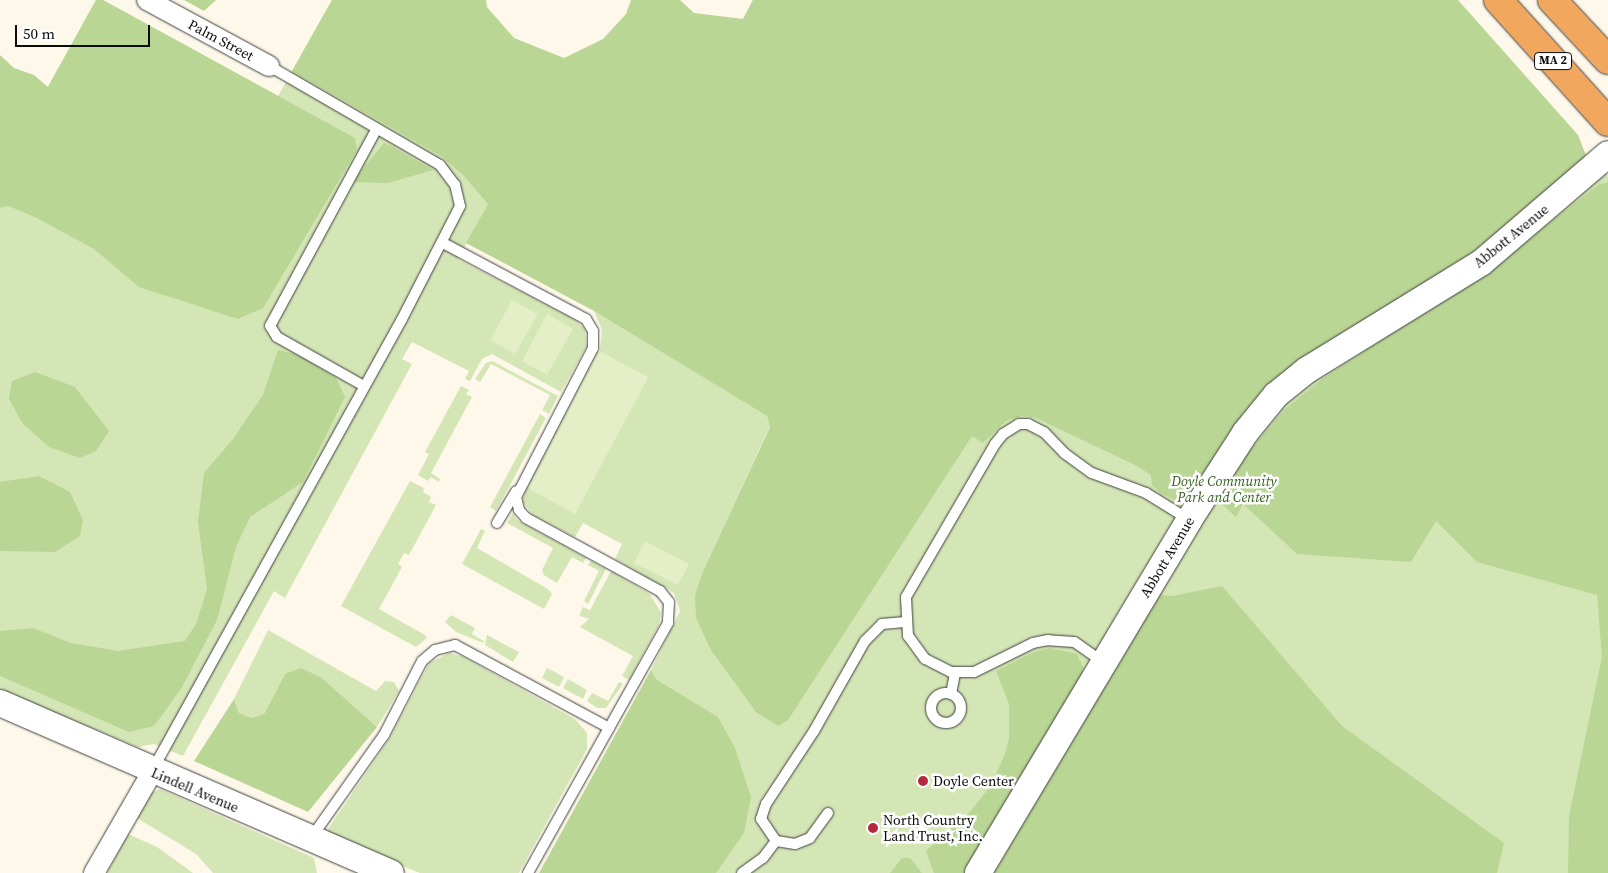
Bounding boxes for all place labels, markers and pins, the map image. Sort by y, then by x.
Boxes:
place label: Doyle Center [933,773,1014,789]
marker: Doyle Center [917,775,929,787]
place label: North Country Land Trust, Inc. [883,812,983,844]
marker: North Country Land Trust, Inc. [867,822,879,834]

